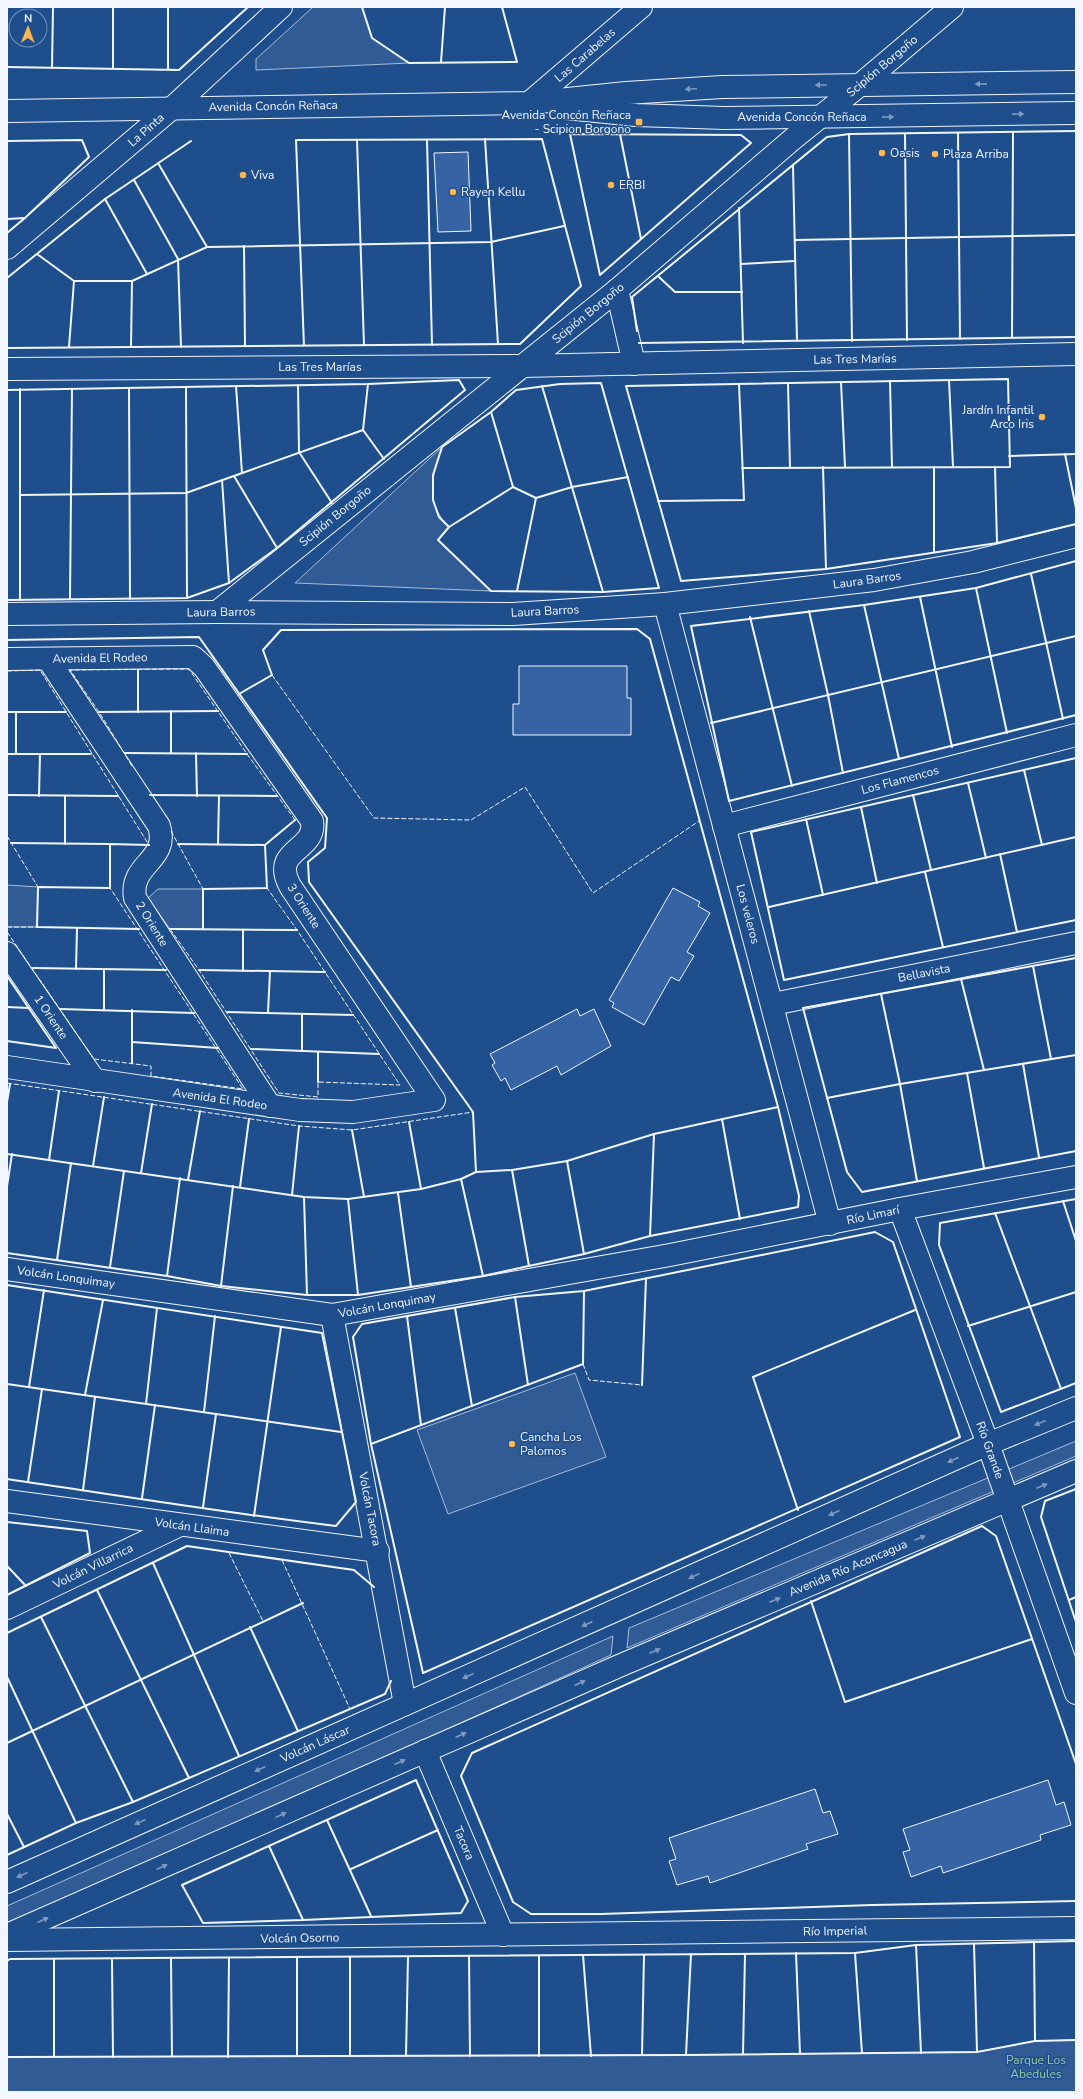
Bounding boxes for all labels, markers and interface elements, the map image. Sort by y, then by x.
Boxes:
north arrow [8,8,48,48]
text: N [24,11,32,26]
street label: Las Carabelas [551,24,619,86]
street label: Scipión Borgoño [843,31,921,101]
one-way arrow [974,81,987,87]
one-way arrow [814,82,827,88]
one-way arrow [684,86,697,92]
street label: Avenida Concón Reñaca [208,97,338,115]
place label: Avenida Concón Reñaca - Scipion Borgoño [502,107,631,137]
street label: Avenida Concón Reñaca [737,109,867,125]
street label: La Pinta [124,110,168,150]
one-way arrow [1012,111,1025,117]
one-way arrow [882,113,894,120]
marker: Avenida Concón Reñaca - Scipion Borgoño [634,117,644,127]
place label: Oasis [890,145,920,161]
place label: Plaza Arriba [943,146,1009,162]
marker: Oasis [877,148,887,158]
marker: Plaza Arriba [930,149,940,159]
place label: Viva [250,167,274,183]
marker: Viva [238,170,248,180]
place label: ERBI [619,177,645,193]
marker: ERBI [606,180,616,190]
place label: Rayen Kellu [461,184,525,200]
marker: Rayen Kellu [448,187,458,197]
street label: Scipión Borgoño [549,279,628,347]
street label: Las Tres Marías [813,350,897,368]
street label: Las Tres Marías [278,359,362,375]
place label: Jardín Infantil Arco Iris [961,402,1034,432]
marker: Jardín Infantil Arco Iris [1037,412,1047,422]
street label: Scipión Borgoño [296,482,375,550]
street label: Laura Barros [832,567,902,593]
street label: Laura Barros [510,601,580,621]
street label: Laura Barros [186,603,256,621]
street label: Avenida El Rodeo [52,649,148,667]
street label: Los Flamencos [859,762,941,798]
street label: 3 Oriente [284,881,324,931]
street label: Los veleros [732,882,764,946]
street label: 2 Oriente [132,898,172,950]
street label: Bellavista [896,960,952,986]
street label: 1 Oriente [30,992,72,1042]
street label: Avenida El Rodeo [172,1084,269,1114]
street label: Río Limarí [845,1201,902,1228]
street label: Volcán Lonquimay [15,1262,117,1292]
street label: Volcán Lonquimay [336,1288,438,1322]
street label: Río Grande [972,1419,1008,1481]
one-way arrow [1033,1420,1045,1426]
place label: Cancha Los Palomos [520,1429,582,1459]
marker: Cancha Los Palomos [507,1439,517,1449]
one-way arrow [947,1457,958,1463]
street label: Volcán Tacora [355,1470,385,1547]
one-way arrow [1037,1482,1049,1488]
one-way arrow [829,1510,840,1516]
street label: Volcán Llaima [153,1514,230,1540]
one-way arrow [915,1534,927,1540]
street label: Avenida Río Aconcagua [786,1536,910,1600]
street label: Volcán Villarrica [49,1540,136,1593]
one-way arrow [687,1574,699,1580]
one-way arrow [769,1596,781,1602]
one-way arrow [581,1621,593,1627]
one-way arrow [650,1647,662,1653]
one-way arrow [462,1673,474,1679]
one-way arrow [575,1680,586,1686]
street label: Volcán Láscar [277,1721,353,1767]
one-way arrow [456,1732,468,1738]
one-way arrow [394,1759,406,1765]
one-way arrow [254,1766,265,1772]
one-way arrow [275,1812,286,1818]
one-way arrow [134,1820,146,1826]
street label: Tacora [450,1824,478,1862]
one-way arrow [156,1864,167,1870]
one-way arrow [15,1873,27,1879]
one-way arrow [37,1916,49,1922]
street label: Río Imperial [803,1922,868,1940]
street label: Volcán Osorno [259,1929,340,1947]
park label: Parque Los Abedules [1006,2052,1066,2082]

